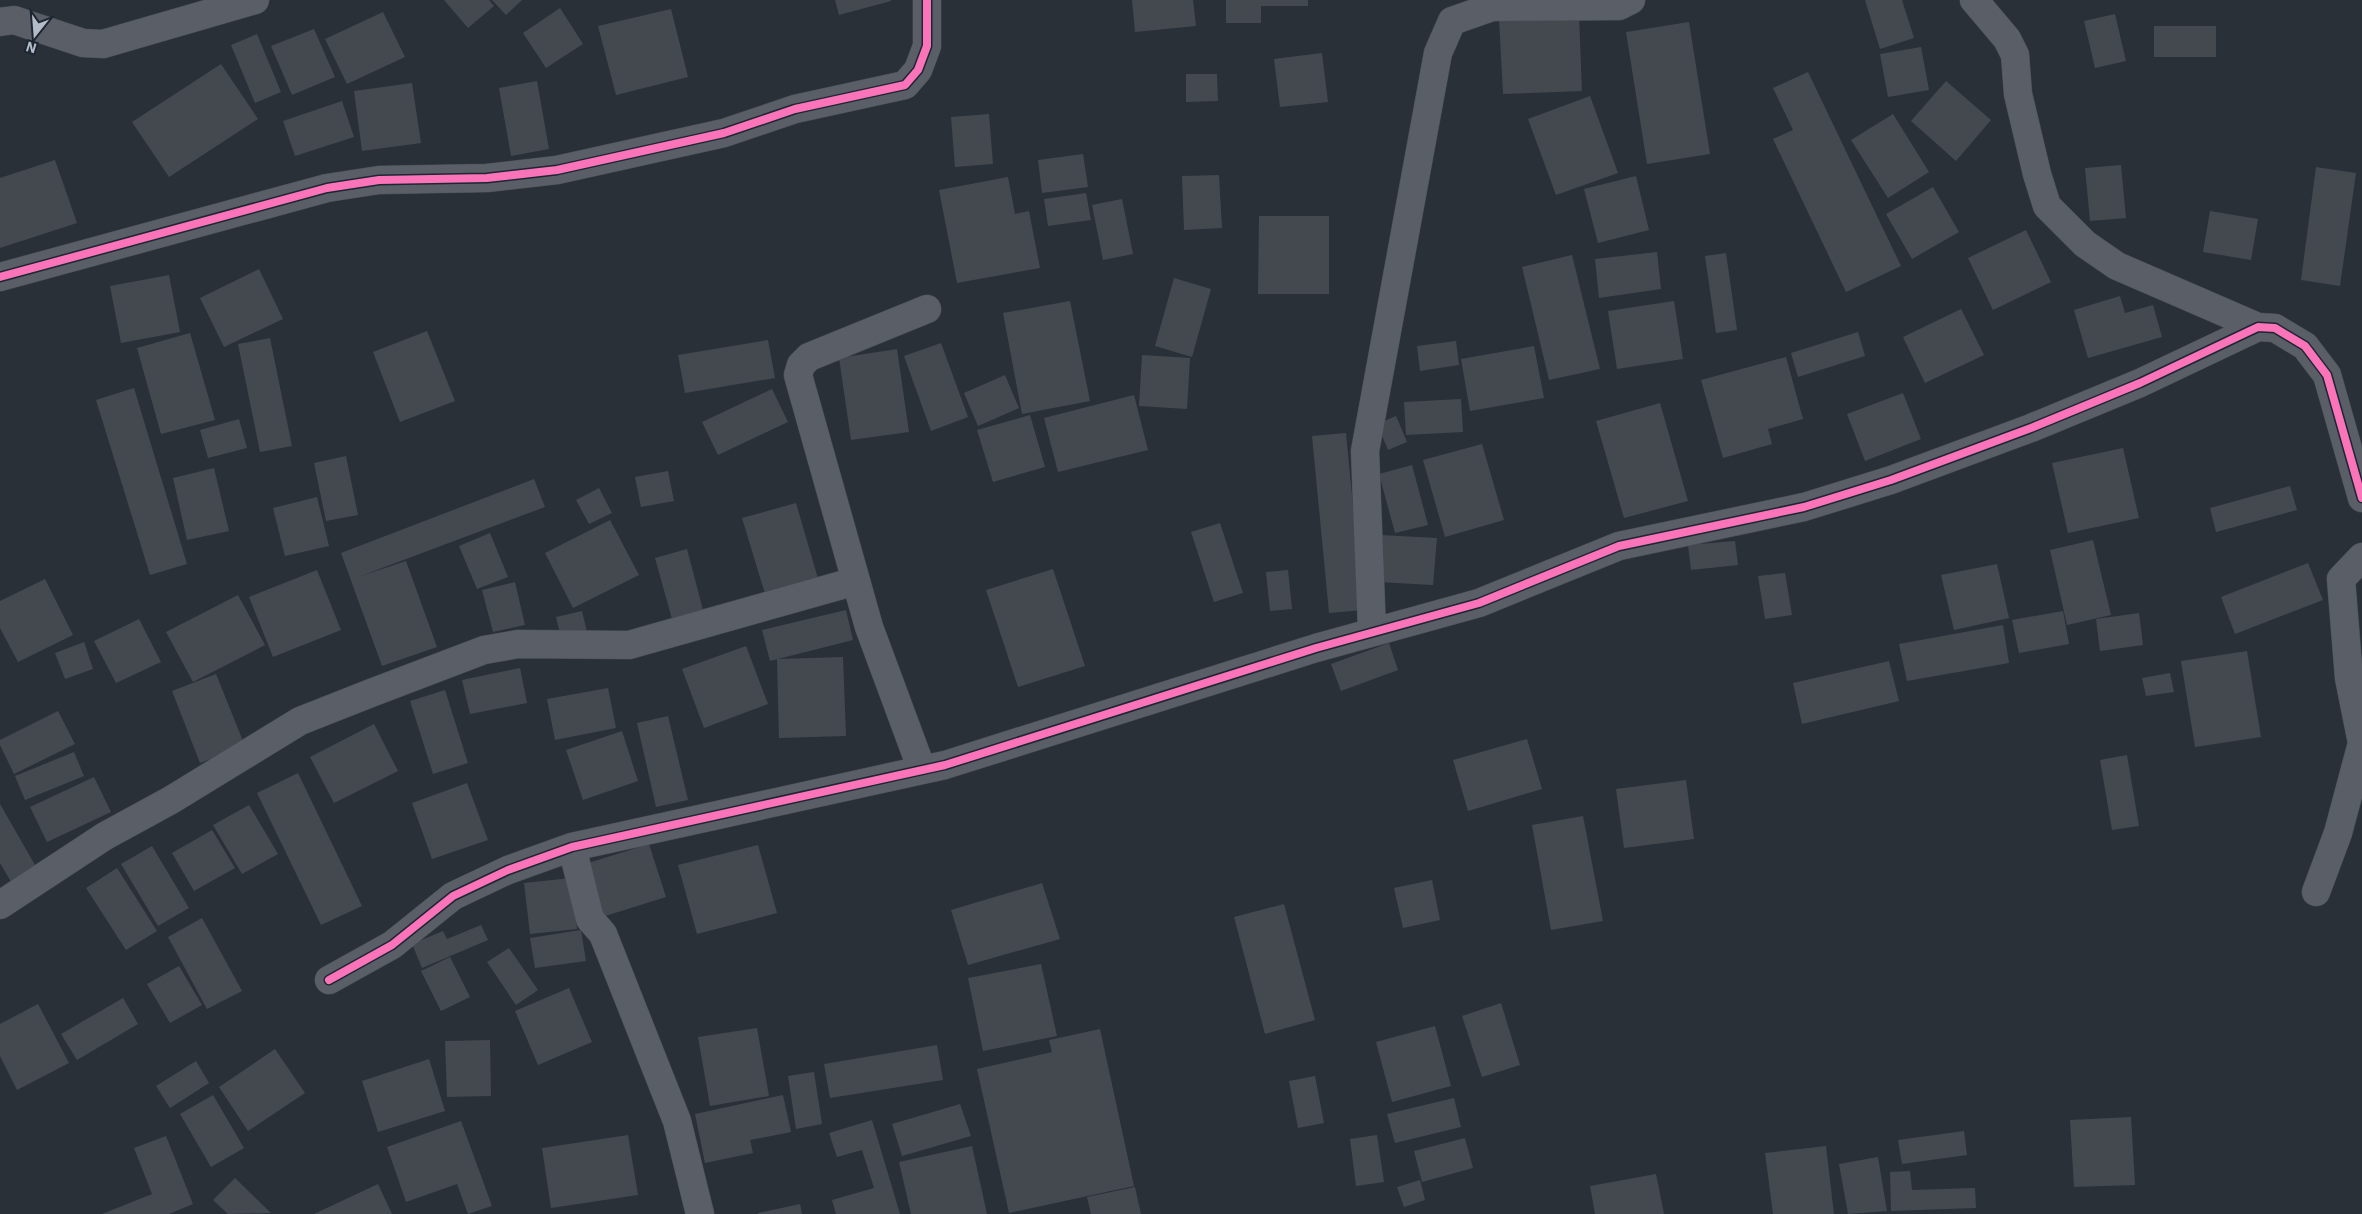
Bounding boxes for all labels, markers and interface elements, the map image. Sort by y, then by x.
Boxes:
north arrow [10,10,60,60]
text: N [24,37,39,58]

